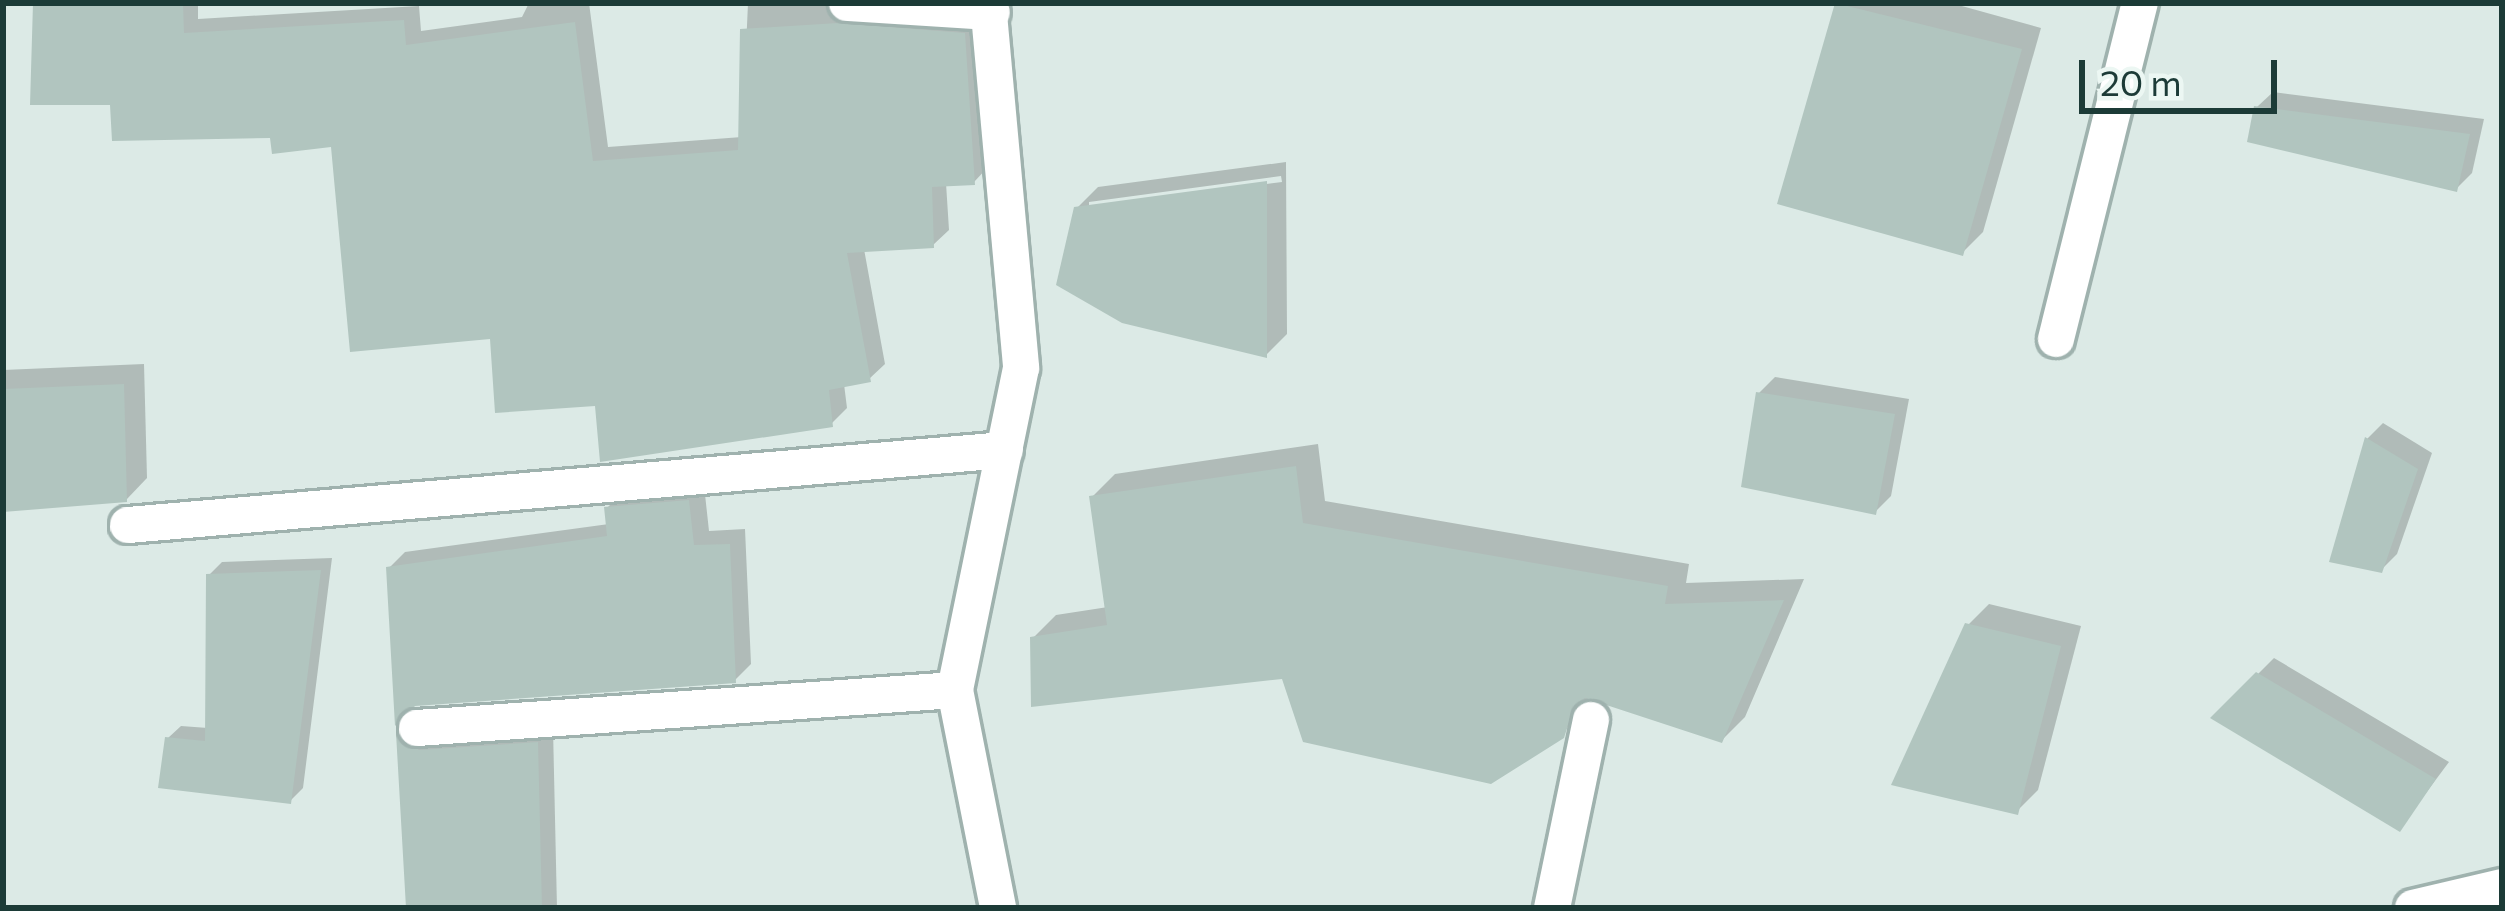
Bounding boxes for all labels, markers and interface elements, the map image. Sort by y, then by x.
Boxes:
scale bar [2085,36,2283,110]
text: 20 m [2100,59,2182,103]

